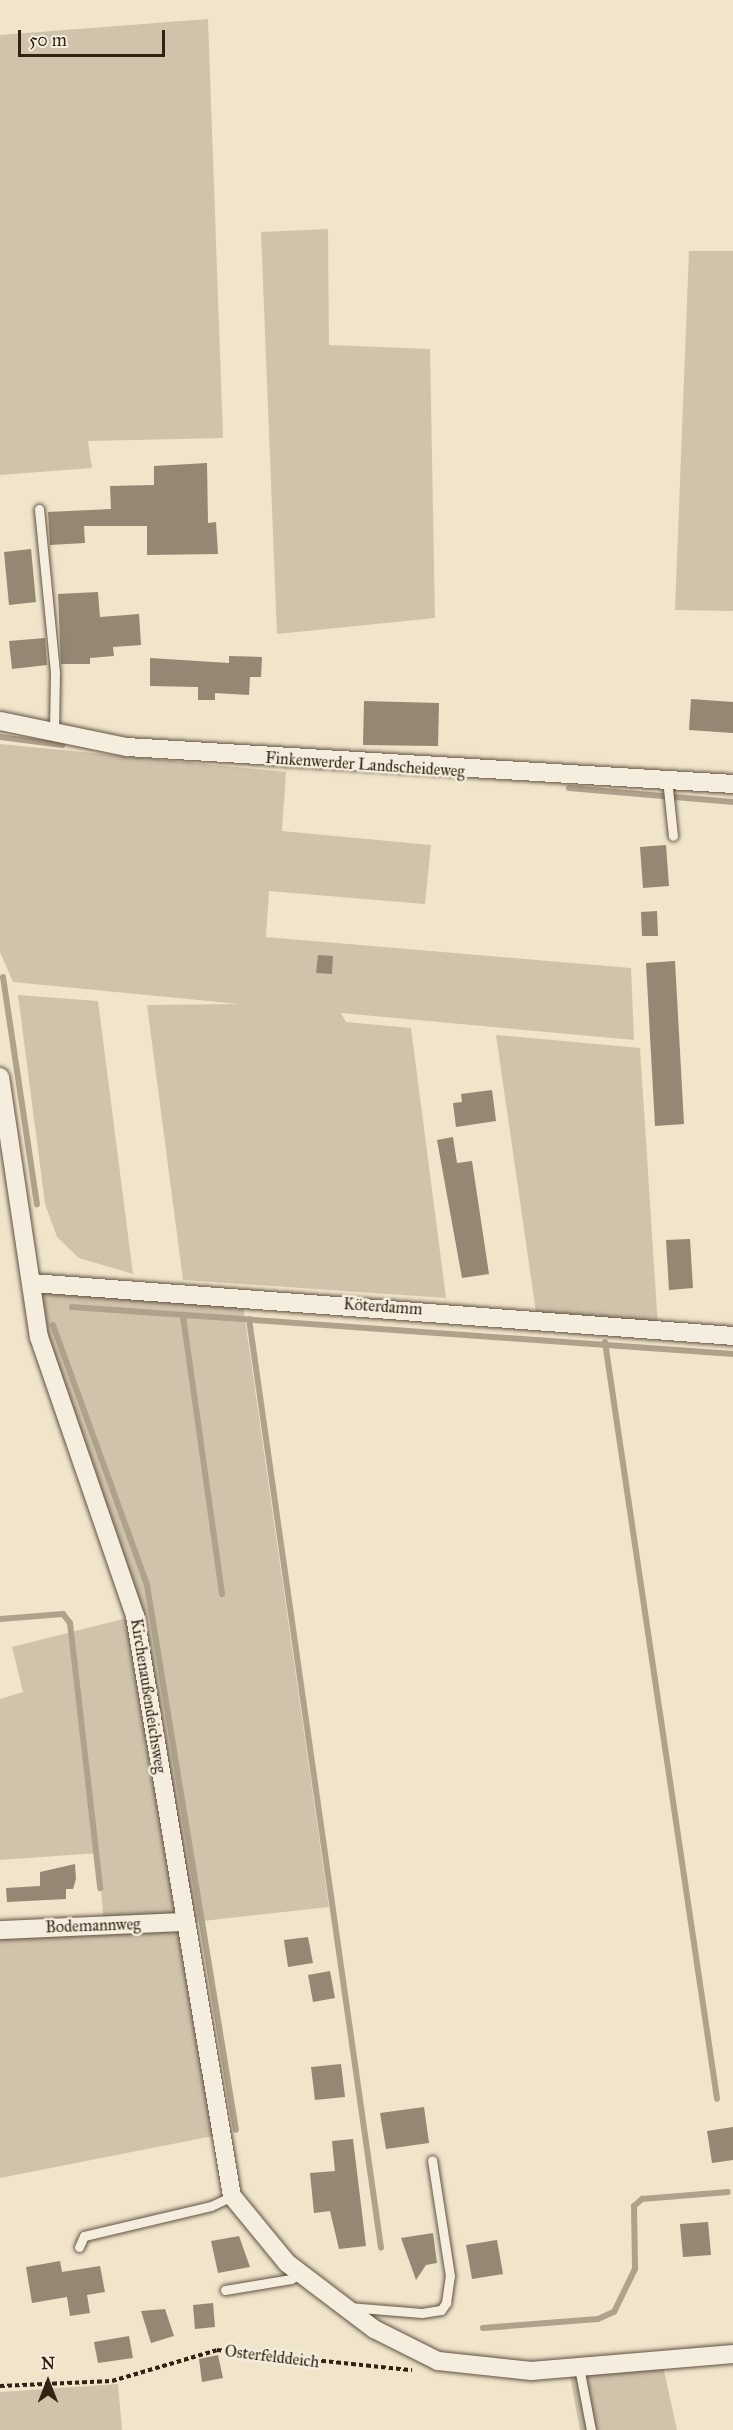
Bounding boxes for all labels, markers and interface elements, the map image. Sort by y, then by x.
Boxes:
scale bar [21,18,168,56]
text: 50 m [29,29,67,51]
street label: Finkenwerder Landscheideweg [265,748,465,782]
street label: Köterdamm [343,1295,423,1319]
street label: Kirchenaußendeichsweg [126,1617,170,1775]
street label: Bodemannweg [45,1915,141,1937]
street label: Osterfelddeich [224,2342,320,2372]
north arrow [18,2352,78,2412]
text: N [41,2354,55,2373]

